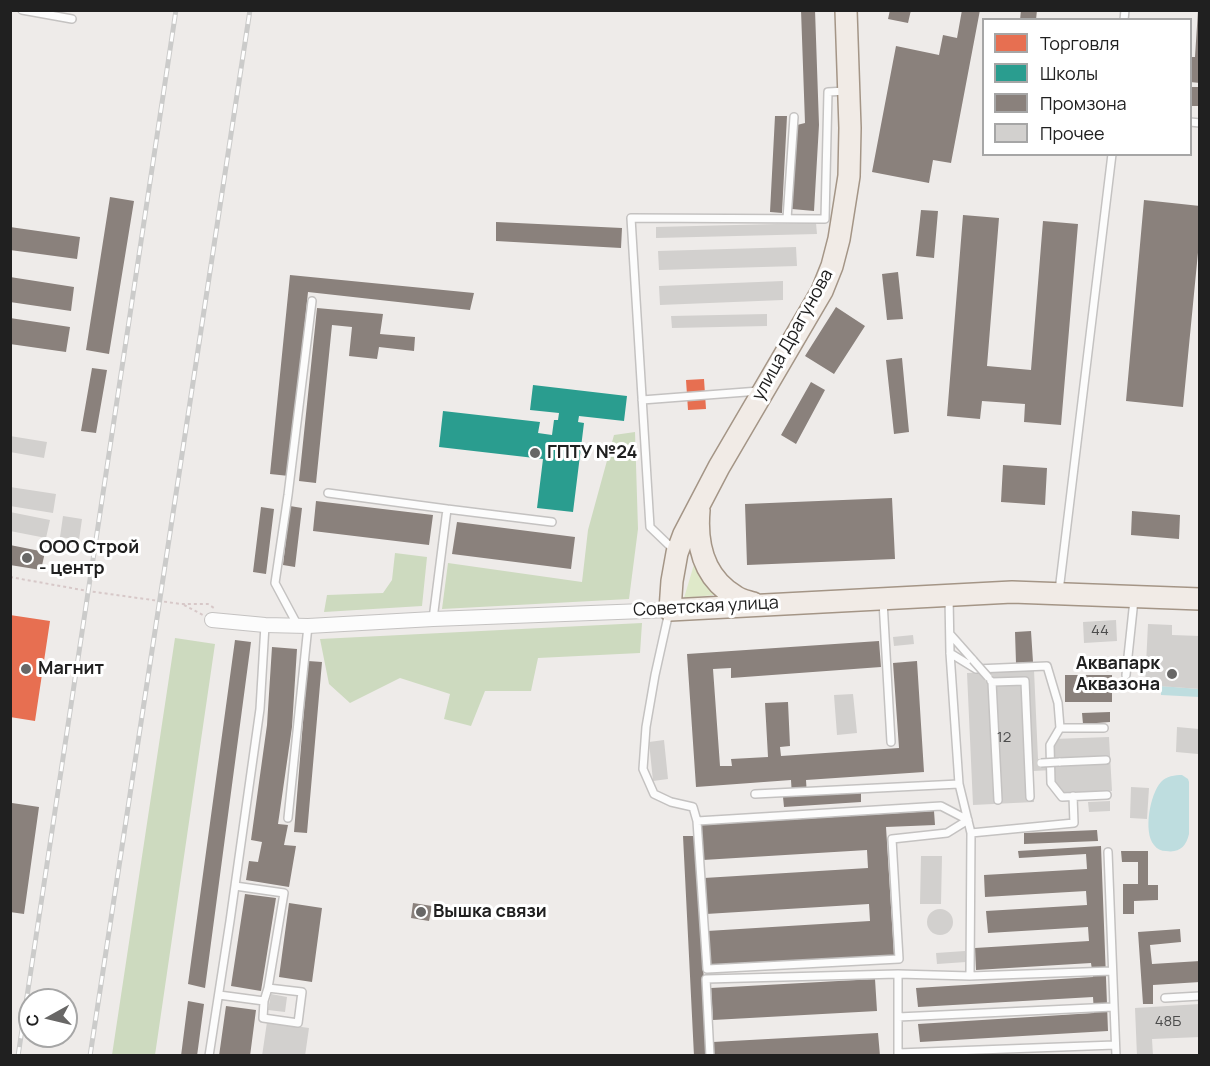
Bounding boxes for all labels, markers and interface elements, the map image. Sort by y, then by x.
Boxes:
legend [982,18,1192,156]
text: Торговля [1040,31,1119,55]
text: Школы [1040,61,1098,85]
text: Промзона [1040,91,1127,115]
text: Прочее [1040,121,1105,145]
street label: улица Драгунова [748,265,838,405]
place label: ГПТУ №24 [547,442,637,464]
marker: ГПТУ №24 [528,446,542,460]
place label: ООО Строй - центр [39,537,139,580]
marker: ООО Строй - центр [20,551,34,565]
street label: Советская улица [633,592,779,622]
house number: 44 [1091,622,1109,640]
place label: Аквапарк Аквазона [1076,653,1160,696]
place label: Магнит [38,658,104,680]
marker: Магнит [19,662,33,676]
marker: Аквапарк Аквазона [1165,667,1179,681]
house number: 12 [997,729,1011,747]
place label: Вышка связи [433,901,547,923]
marker: Вышка связи [414,905,428,919]
north arrow [18,988,78,1048]
text: С [20,1013,44,1028]
house number: 48Б [1155,1013,1181,1031]

